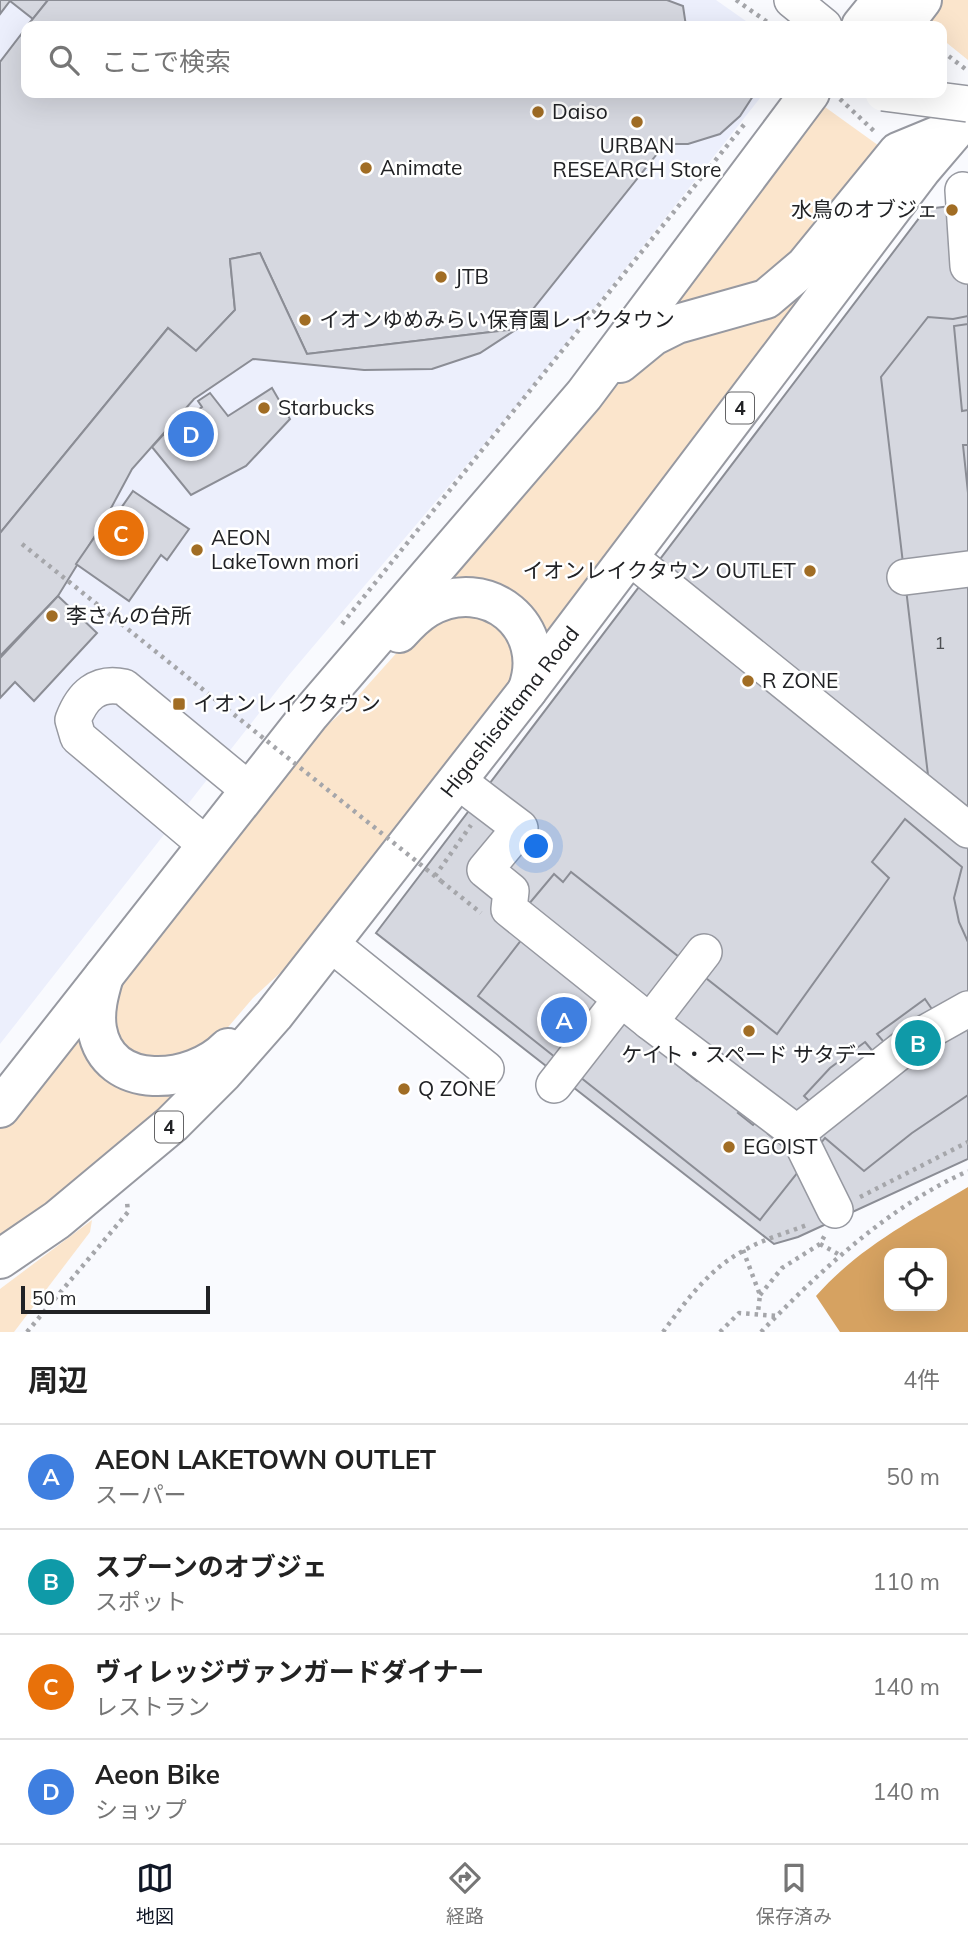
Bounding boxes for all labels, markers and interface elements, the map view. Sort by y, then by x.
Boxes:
search box [21,21,947,98]
icon: search [45,41,83,79]
text: ここで検索 [101,45,231,78]
place label: Daiso [552,98,608,124]
marker: Daiso [530,104,546,120]
marker: URBAN RESEARCH Store [629,114,645,130]
place label: URBAN RESEARCH Store [553,132,721,182]
place label: Animate [380,154,462,180]
marker: Animate [358,160,374,176]
place label: 水鳥のオブジェ [791,196,938,222]
marker: 水鳥のオブジェ [944,202,960,218]
place label: JTB [455,263,489,289]
marker: JTB [433,269,449,285]
place label: イオンゆめみらい保育園レイクタウン [319,306,675,332]
marker: イオンゆめみらい保育園レイクタウン [297,312,313,328]
road number: 4 [726,392,754,424]
place label: Starbucks [278,394,375,420]
marker: Starbucks [256,400,272,416]
pin: D [168,408,214,460]
pin: C [98,507,144,559]
place label: AEON LakeTown mori [211,524,359,574]
marker: AEON LakeTown mori [189,542,205,558]
place label: イオンレイクタウン OUTLET [522,557,796,583]
marker: イオンレイクタウン OUTLET [802,563,818,579]
place label: 李さんの台所 [66,602,192,628]
marker: 李さんの台所 [44,608,60,624]
street label: Higashisaitama Road [434,621,584,802]
house number: 1 [935,631,945,654]
place label: R ZONE [762,667,838,693]
marker: R ZONE [740,673,756,689]
place label: イオンレイクタウン [193,690,381,716]
marker: イオンレイクタウン [171,696,187,712]
your location [519,829,553,863]
pin: A [541,994,587,1046]
pin: B [895,1017,941,1069]
marker: ケイト・スペード サタデー [741,1023,757,1039]
place label: ケイト・スペード サタデー [621,1041,877,1067]
place label: Q ZONE [418,1075,496,1101]
marker: Q ZONE [396,1081,412,1097]
road number: 4 [155,1112,183,1142]
place label: EGOIST [743,1133,818,1159]
marker: EGOIST [721,1139,737,1155]
map controls [884,1248,947,1311]
button: locate [884,1248,947,1311]
scale bar [21,1283,210,1315]
text: 50 m [32,1286,76,1310]
text: 周辺 [28,1361,88,1399]
text: 4件 [903,1365,940,1394]
text: AEON LAKETOWN OUTLET [95,1443,436,1476]
text: A [42,1462,60,1491]
text: 50 m [886,1462,940,1491]
text: スーパー [95,1480,187,1509]
text: スプーンのオブジェ [95,1550,328,1583]
text: B [43,1567,59,1596]
text: 110 m [872,1567,940,1596]
text: スポット [95,1587,187,1616]
text: ヴィレッジヴァンガードダイナー [95,1655,484,1688]
text: C [43,1672,59,1701]
text: 140 m [872,1672,940,1701]
text: レストラン [95,1692,210,1721]
text: Aeon Bike [95,1758,220,1791]
text: D [42,1777,60,1806]
text: 140 m [872,1777,940,1806]
text: ショップ [95,1795,187,1824]
tab: 地図 [136,1859,174,1928]
tab: 経路 [446,1859,484,1928]
tab: 保存済み [756,1859,832,1928]

